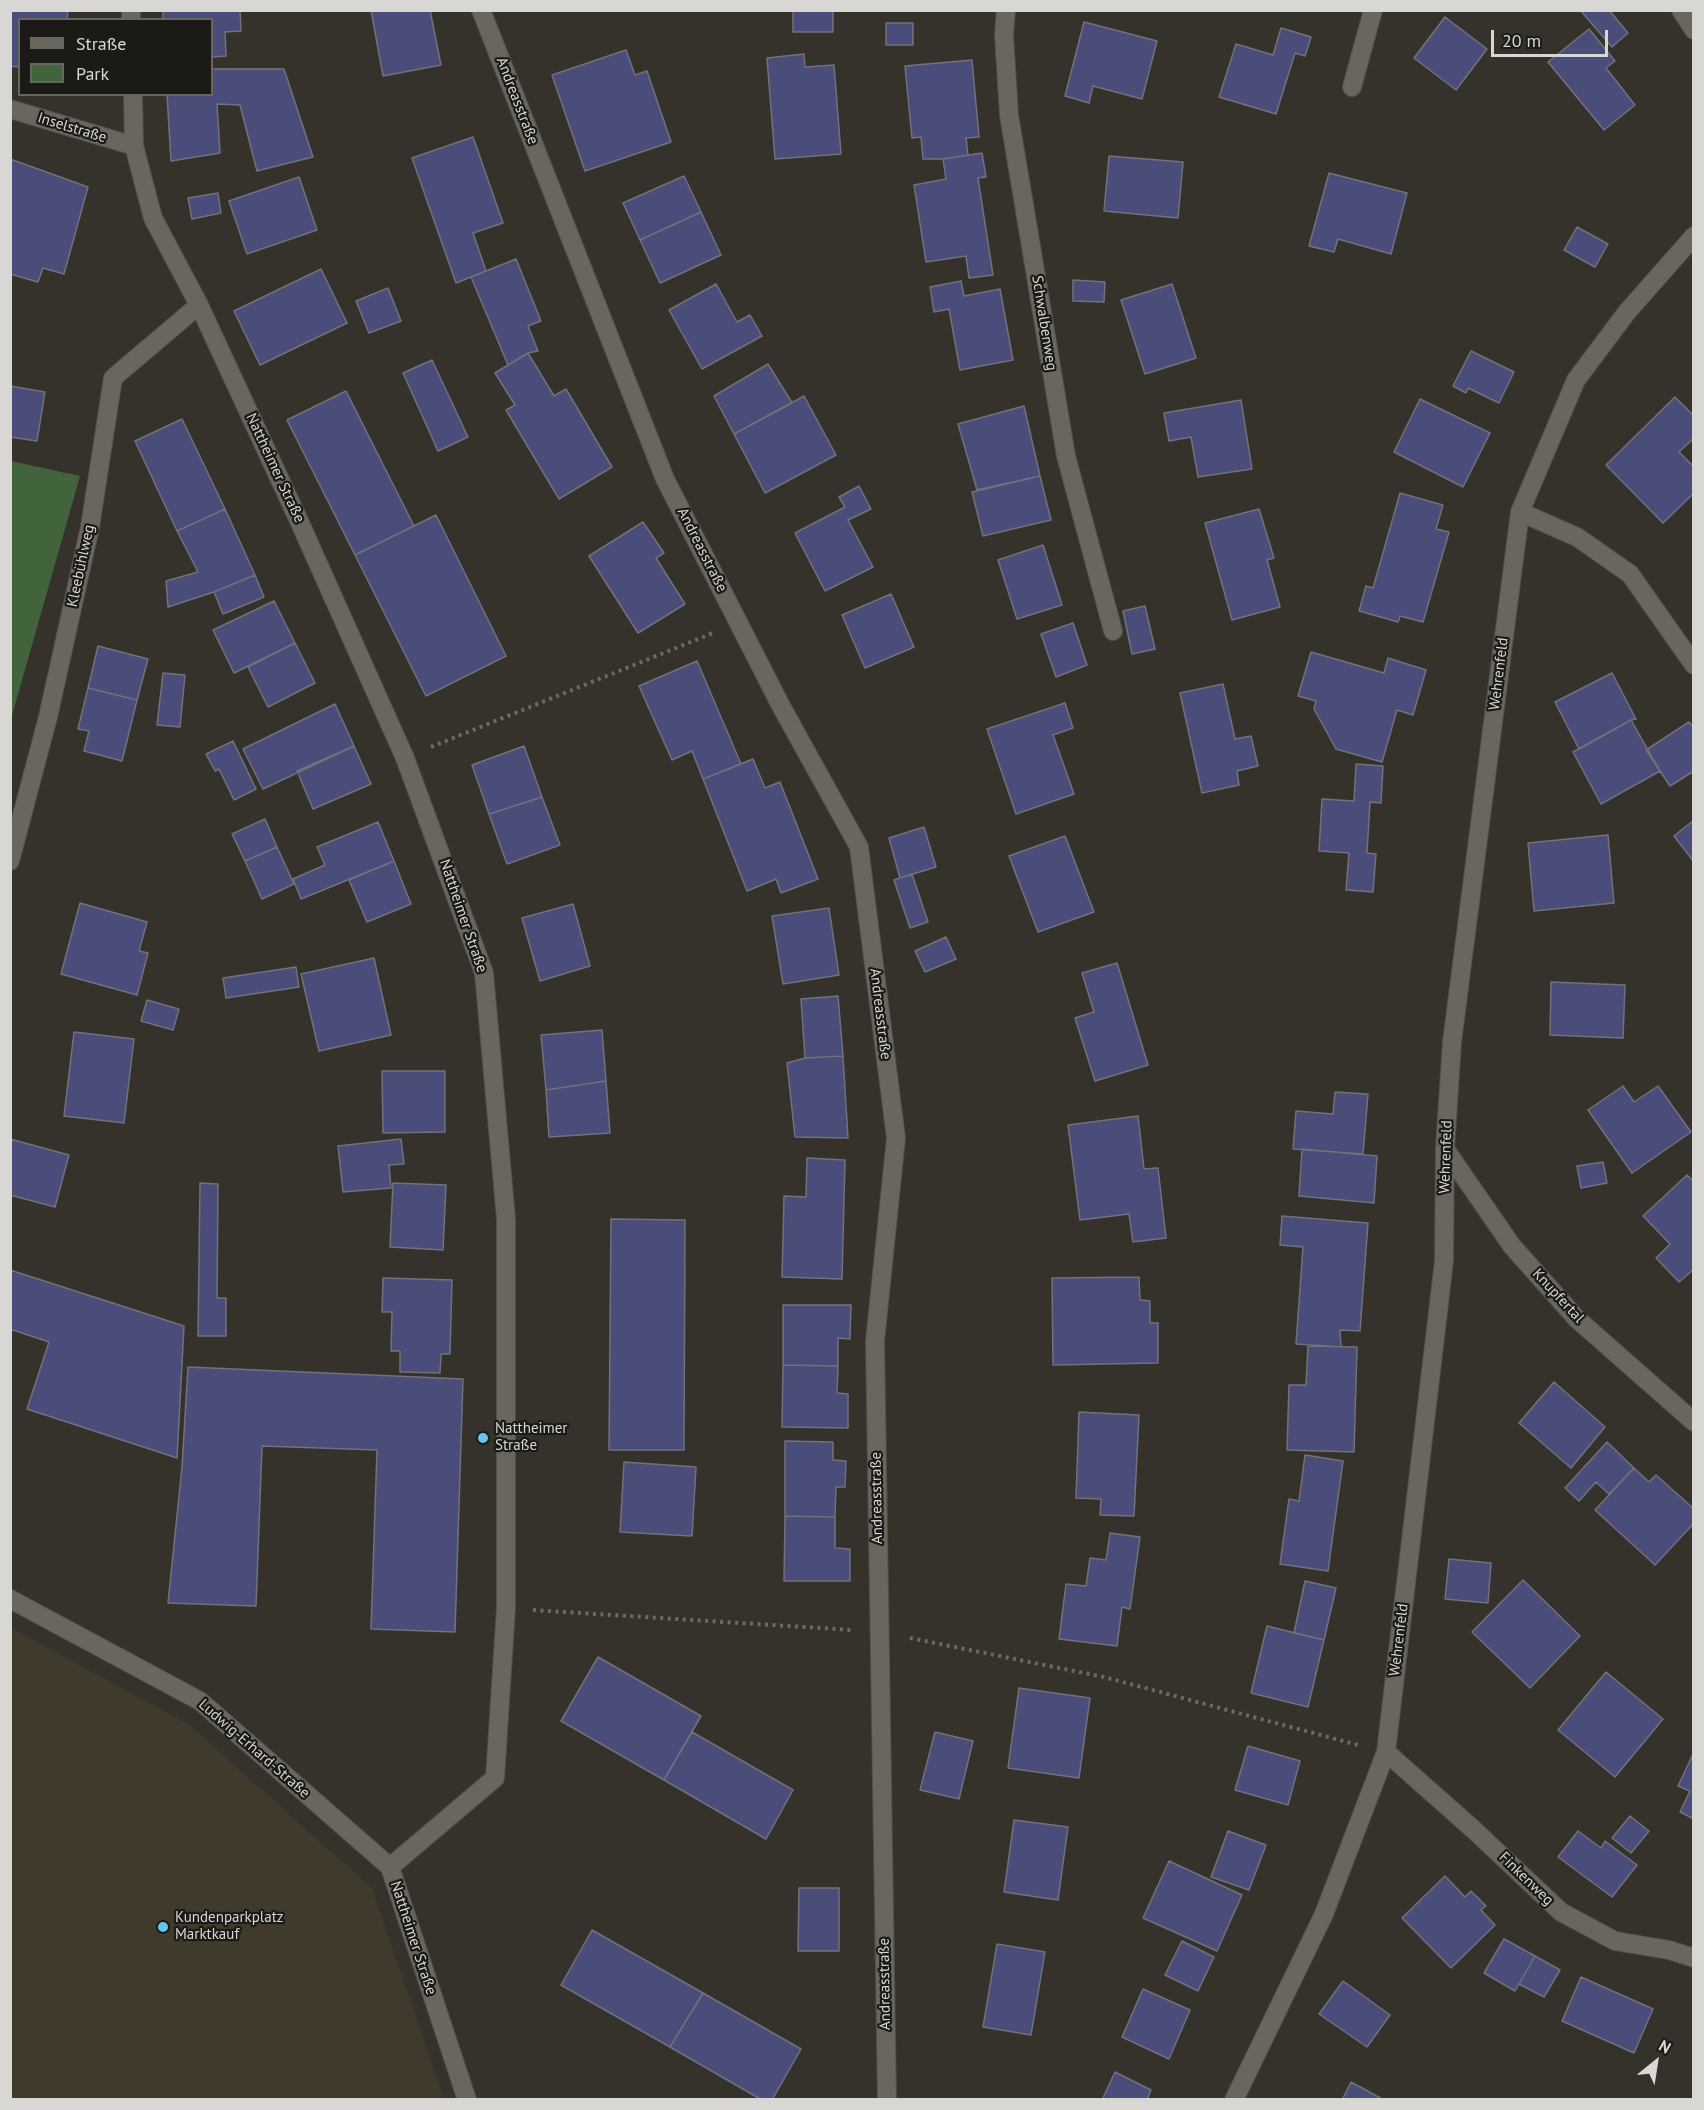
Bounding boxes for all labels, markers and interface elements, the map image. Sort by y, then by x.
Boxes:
legend [18,18,213,96]
scale bar [1494,18,1611,56]
text: 20 m [1502,29,1541,52]
text: Straße [76,32,127,55]
street label: Andreasstraße [492,55,542,147]
text: Park [76,62,109,85]
street label: Inselstraße [35,109,109,147]
street label: Schwalbenweg [1028,274,1060,372]
street label: Nattheimer Straße [242,410,308,526]
street label: Andreasstraße [673,505,731,595]
street label: Kleebühlweg [63,523,99,609]
street label: Wehrenfeld [1486,637,1512,711]
street label: Nattheimer Straße [435,857,491,975]
street label: Andreasstraße [865,967,895,1061]
street label: Wehrenfeld [1436,1120,1456,1194]
street label: Knupfertal [1528,1265,1588,1327]
place label: Nattheimer Straße [495,1420,567,1455]
marker: Nattheimer Straße [476,1431,490,1445]
street label: Andreasstraße [867,1452,887,1544]
street label: Wehrenfeld [1386,1603,1412,1677]
street label: Ludwig-Erhard-Straße [195,1696,313,1802]
street label: Finkenweg [1495,1848,1557,1910]
street label: Nattheimer Straße [386,1879,440,1997]
place label: Kundenparkplatz Marktkauf [175,1909,283,1944]
marker: Kundenparkplatz Marktkauf [156,1920,170,1934]
street label: Andreasstraße [875,1938,895,2030]
north arrow [1626,2032,1686,2092]
text: N [1655,2035,1675,2058]

